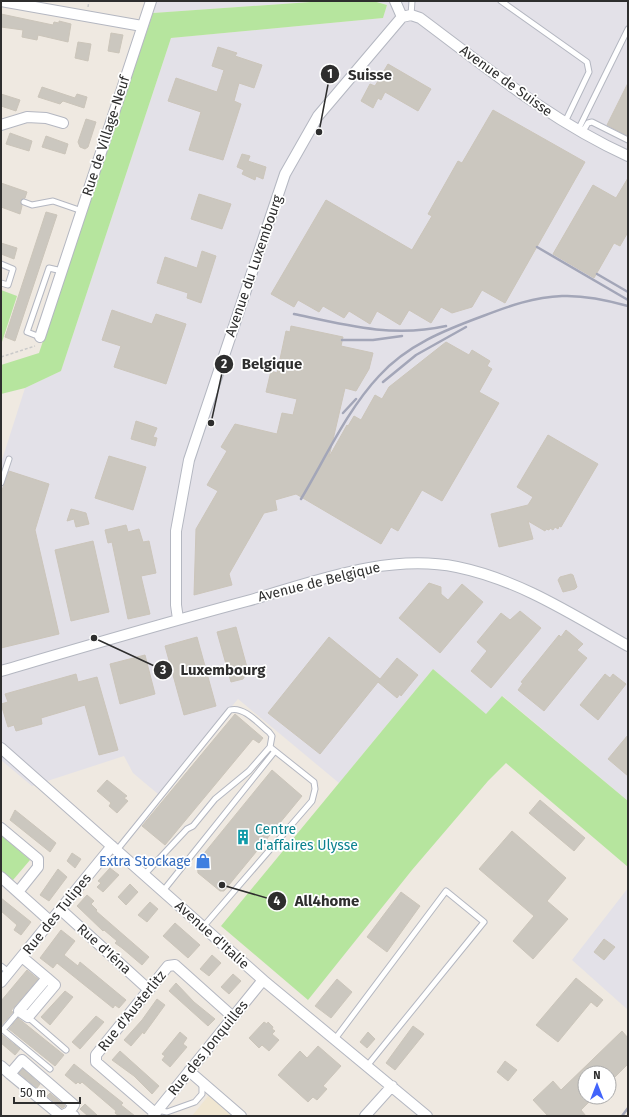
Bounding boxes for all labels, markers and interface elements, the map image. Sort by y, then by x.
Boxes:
street label: Avenue de Suisse [456,42,556,120]
callout: Suisse [320,61,400,88]
text: Suisse [348,66,392,84]
text: 1 [327,67,333,81]
street label: Rue de Village-Neuf [79,73,134,198]
street label: Avenue du Luxembourg [222,192,286,339]
callout: Belgique [214,350,310,377]
text: Belgique [242,355,302,373]
text: 2 [221,357,227,371]
street label: Avenue de Belgique [256,559,382,605]
callout: Luxembourg [153,656,274,683]
text: Luxembourg [181,661,266,679]
text: 3 [159,663,166,677]
place label: Centre d'affaires Ulysse [255,821,358,854]
building icon: Centre d'affaires Ulysse [234,828,252,846]
shop icon: Extra Stockage [194,852,212,870]
place label: Extra Stockage [99,853,191,870]
street label: Rue des Tulipes [19,870,95,958]
callout: All4home [267,888,367,915]
text: All4home [294,892,359,910]
text: 4 [274,894,281,908]
street label: Avenue d'Italie [171,897,253,973]
street label: Rue d'Iéna [73,920,135,978]
street label: Rue d'Austerlitz [94,967,170,1055]
street label: Rue des Jonquilles [164,997,252,1099]
north arrow [577,1065,617,1105]
text: N [593,1069,601,1082]
scale bar [14,1079,80,1105]
text: 50 m [20,1086,46,1100]

